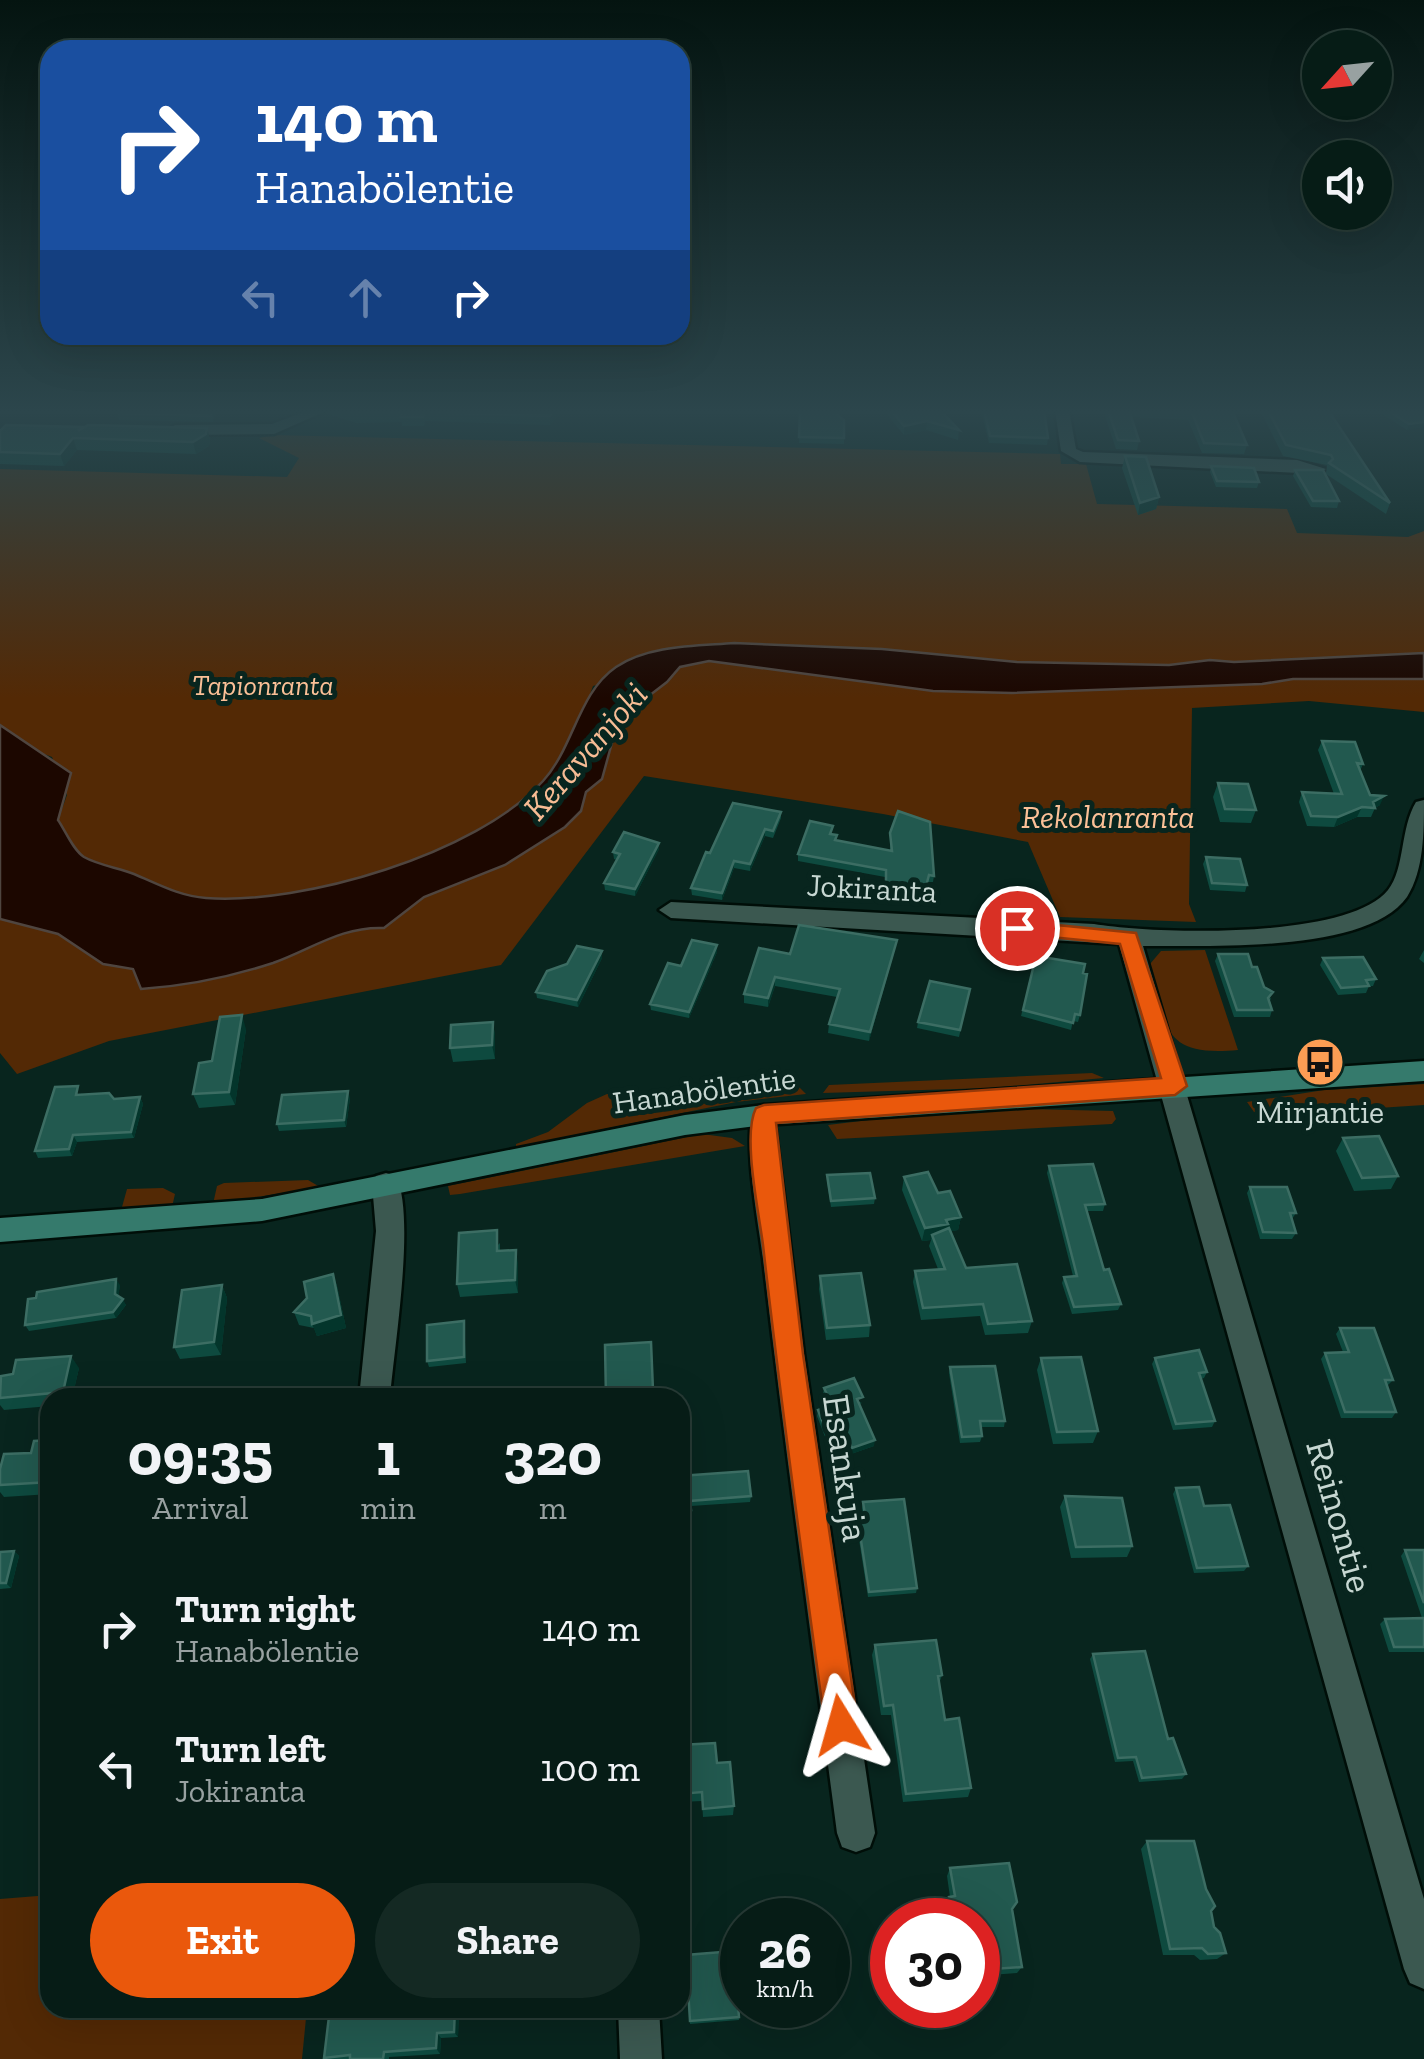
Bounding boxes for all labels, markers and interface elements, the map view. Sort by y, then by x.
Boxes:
north arrow [1302,30,1392,120]
map controls [1302,30,1392,230]
text: 140 m [255,76,438,160]
icon: right [90,80,220,210]
button: sound [1302,140,1392,230]
text: Hanabölentie [255,161,514,215]
icon: left [233,270,288,325]
icon: ahead [338,270,393,325]
icon: right [443,270,498,325]
park label: Tapionranta [192,669,334,702]
water label: Keravanjoki [514,674,656,828]
park label: Rekolanranta [1021,798,1195,836]
street label: Jokiranta [806,866,938,910]
pin [975,886,1060,971]
icon: arrive [990,901,1045,956]
bus stop icon: Mirjantie [1294,1036,1346,1088]
street label: Hanabölentie [610,1058,798,1122]
place label: Mirjantie [1256,1093,1384,1131]
street label: Esankuja [813,1391,879,1545]
text: 09:35 [128,1418,273,1490]
text: 1 [376,1418,400,1490]
text: 320 [503,1418,602,1490]
street label: Reinontie [1296,1434,1384,1598]
text: Arrival [152,1489,248,1527]
text: min [361,1489,415,1527]
text: m [539,1489,567,1527]
text: Turn right [175,1586,355,1632]
icon: right [90,1601,145,1656]
text: 140 m [542,1605,640,1651]
text: Hanabölentie [175,1632,359,1670]
position arrow [789,1673,893,1777]
text: Turn left [175,1726,326,1772]
icon: left [90,1741,145,1796]
text: 100 m [540,1745,640,1791]
text: Jokiranta [175,1772,305,1810]
button: Exit [90,1883,355,1998]
button: Share [375,1883,640,1998]
speed limit sign: 30 [870,1898,1000,2028]
text: 26 [758,1921,812,1981]
text: km/h [756,1973,814,2003]

